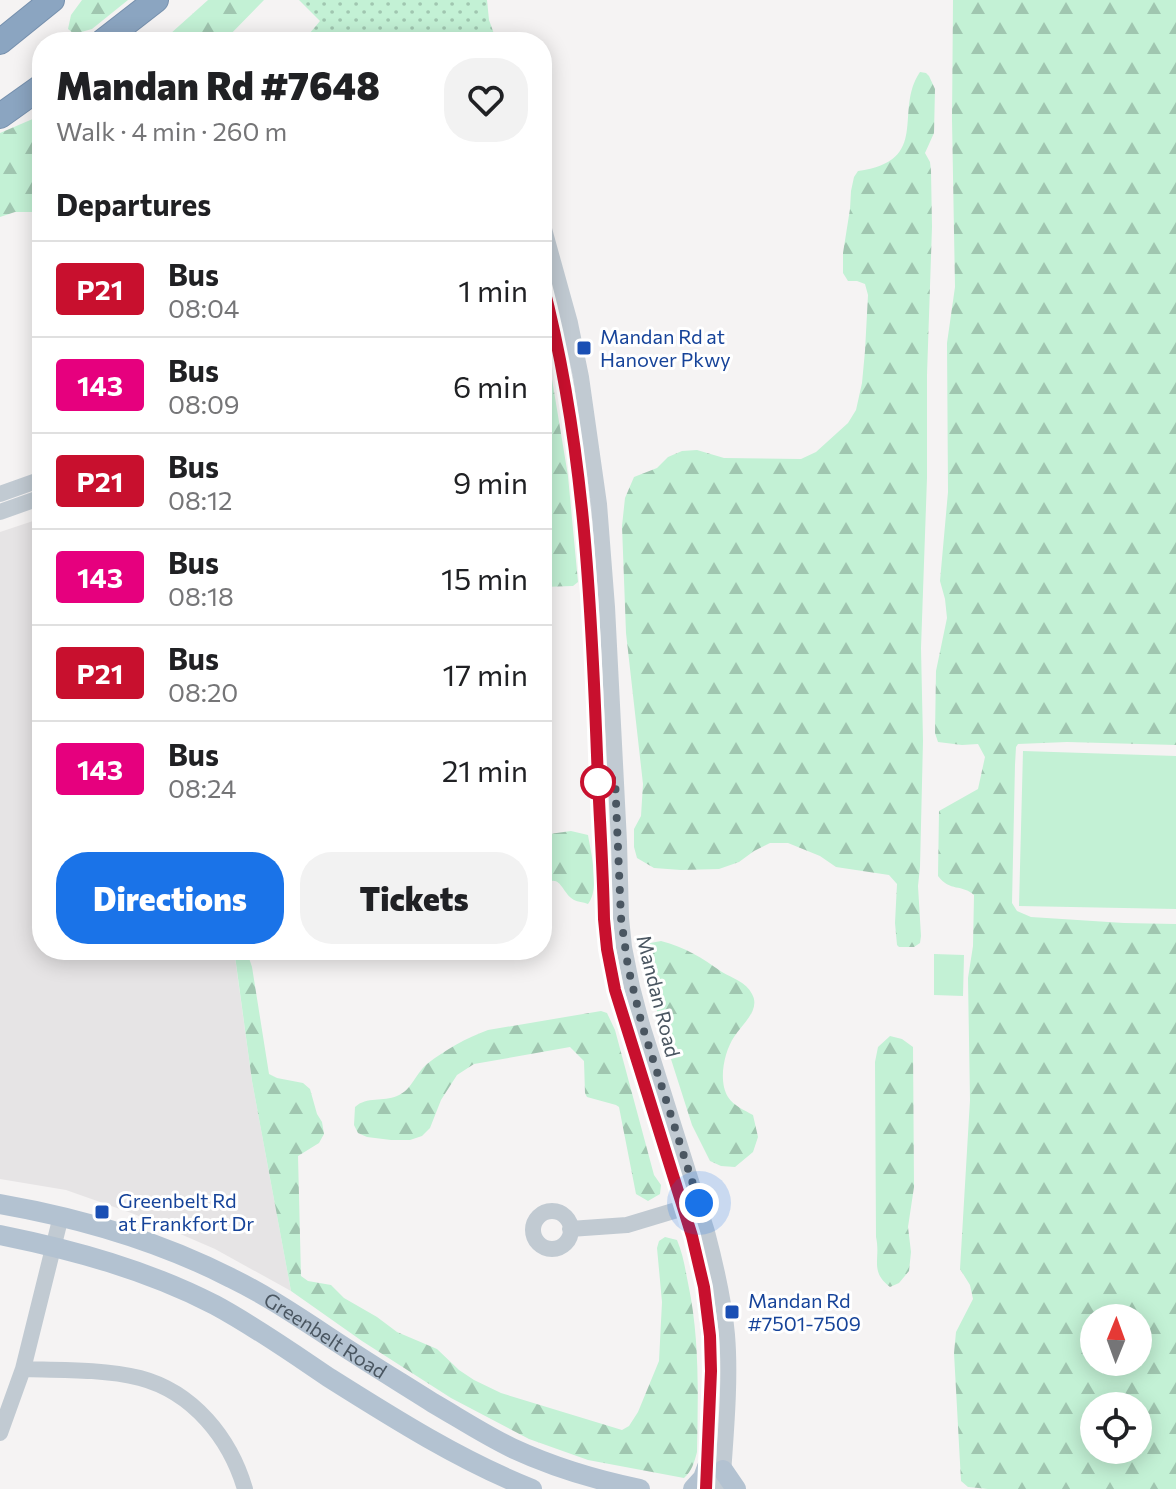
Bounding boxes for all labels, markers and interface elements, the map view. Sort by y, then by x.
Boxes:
button: heart [444,58,528,142]
text: Mandan Rd #7648 [56,61,380,108]
text: Walk · 4 min · 260 m [56,115,287,146]
text: Departures [56,185,211,222]
text: Bus [168,255,219,292]
text: 1 min [458,271,528,308]
text: P21 [77,272,123,306]
text: 08:04 [168,292,239,323]
place label: Mandan Rd at Hanover Pkwy [600,324,731,371]
marker: Mandan Rd at Hanover Pkwy [575,339,593,357]
text: Bus [168,351,219,388]
text: 6 min [453,367,528,404]
text: 143 [77,368,123,402]
text: 08:09 [168,388,240,419]
text: Bus [168,447,219,484]
text: 9 min [453,463,528,500]
text: P21 [77,464,123,498]
text: 08:12 [168,484,232,515]
text: Bus [168,543,219,580]
text: 15 min [441,559,528,596]
text: 143 [77,560,123,594]
text: 08:18 [168,580,234,611]
text: Bus [168,639,219,676]
text: 17 min [443,655,528,692]
text: P21 [77,656,123,690]
text: 08:20 [168,676,238,707]
text: Bus [168,735,219,772]
text: 21 min [442,751,528,788]
text: 143 [77,752,123,786]
unlabelled marker [581,765,615,799]
text: 08:24 [168,772,236,803]
button: Directions [56,852,284,944]
button: Tickets [300,852,528,944]
street label: Mandan Road [632,933,686,1059]
your location [679,1183,719,1223]
place label: Greenbelt Rd at Frankfort Dr [118,1188,254,1235]
marker: Greenbelt Rd at Frankfort Dr [93,1203,111,1221]
street label: Greenbelt Road [260,1287,391,1383]
place label: Mandan Rd #7501-7509 [748,1288,861,1335]
marker: Mandan Rd #7501-7509 [723,1303,741,1321]
north arrow [1080,1304,1152,1376]
map controls [1080,1304,1152,1464]
button: locate [1080,1392,1152,1464]

